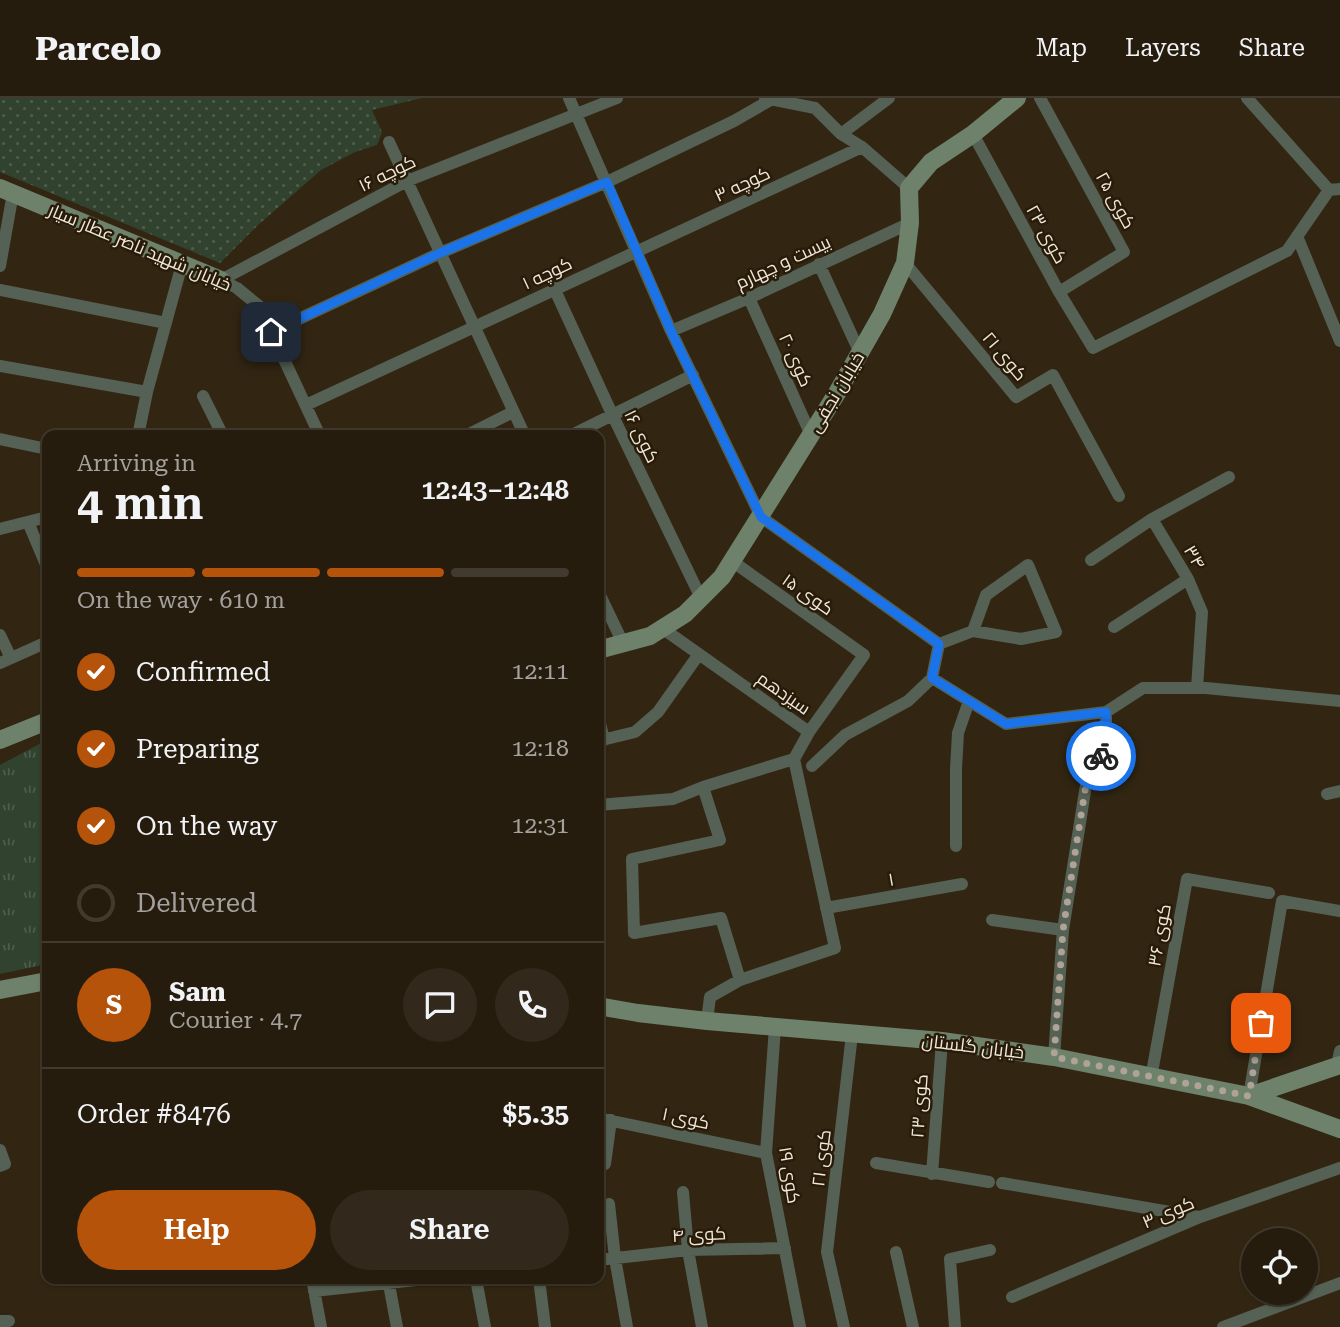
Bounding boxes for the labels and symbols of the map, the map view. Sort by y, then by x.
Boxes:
street label: کوچه ۱۶ [355,150,420,198]
street label: کوچه ۳ [711,162,774,208]
street label: کوی ۲۵ [1091,168,1140,233]
street label: خیابان شهید ناصر عطار سیار [44,199,235,296]
street label: کوی ۲۳ [1021,201,1072,268]
street label: بیست و چهارم [732,231,835,295]
street label: کوچه ۱ [519,252,576,295]
pin [241,302,301,362]
street label: کوی ۲۱ [978,327,1031,385]
street label: کوی ۲۰ [774,330,817,390]
street label: خیابان نجفی [804,348,869,437]
street label: کوی ۱۶ [619,406,664,466]
street label: ۳۴ [1180,541,1210,573]
street label: کوی ۱۵ [778,569,838,620]
street label: سیزدهم [752,667,815,721]
courier [1066,721,1136,791]
street label: ۱ [886,868,896,890]
street label: کوی ۳۶ [1143,902,1176,968]
pin [1231,993,1291,1053]
street label: خیابان گلستان [920,1029,1025,1064]
street label: کوی ۲۳ [906,1073,933,1139]
street label: کوی ۱ [660,1103,712,1134]
street label: کوی ۲۱ [807,1128,836,1188]
street label: کوی ۱۹ [774,1145,805,1205]
street label: کوی ۳ [1139,1192,1198,1233]
street label: کوی ۴ [671,1222,727,1247]

